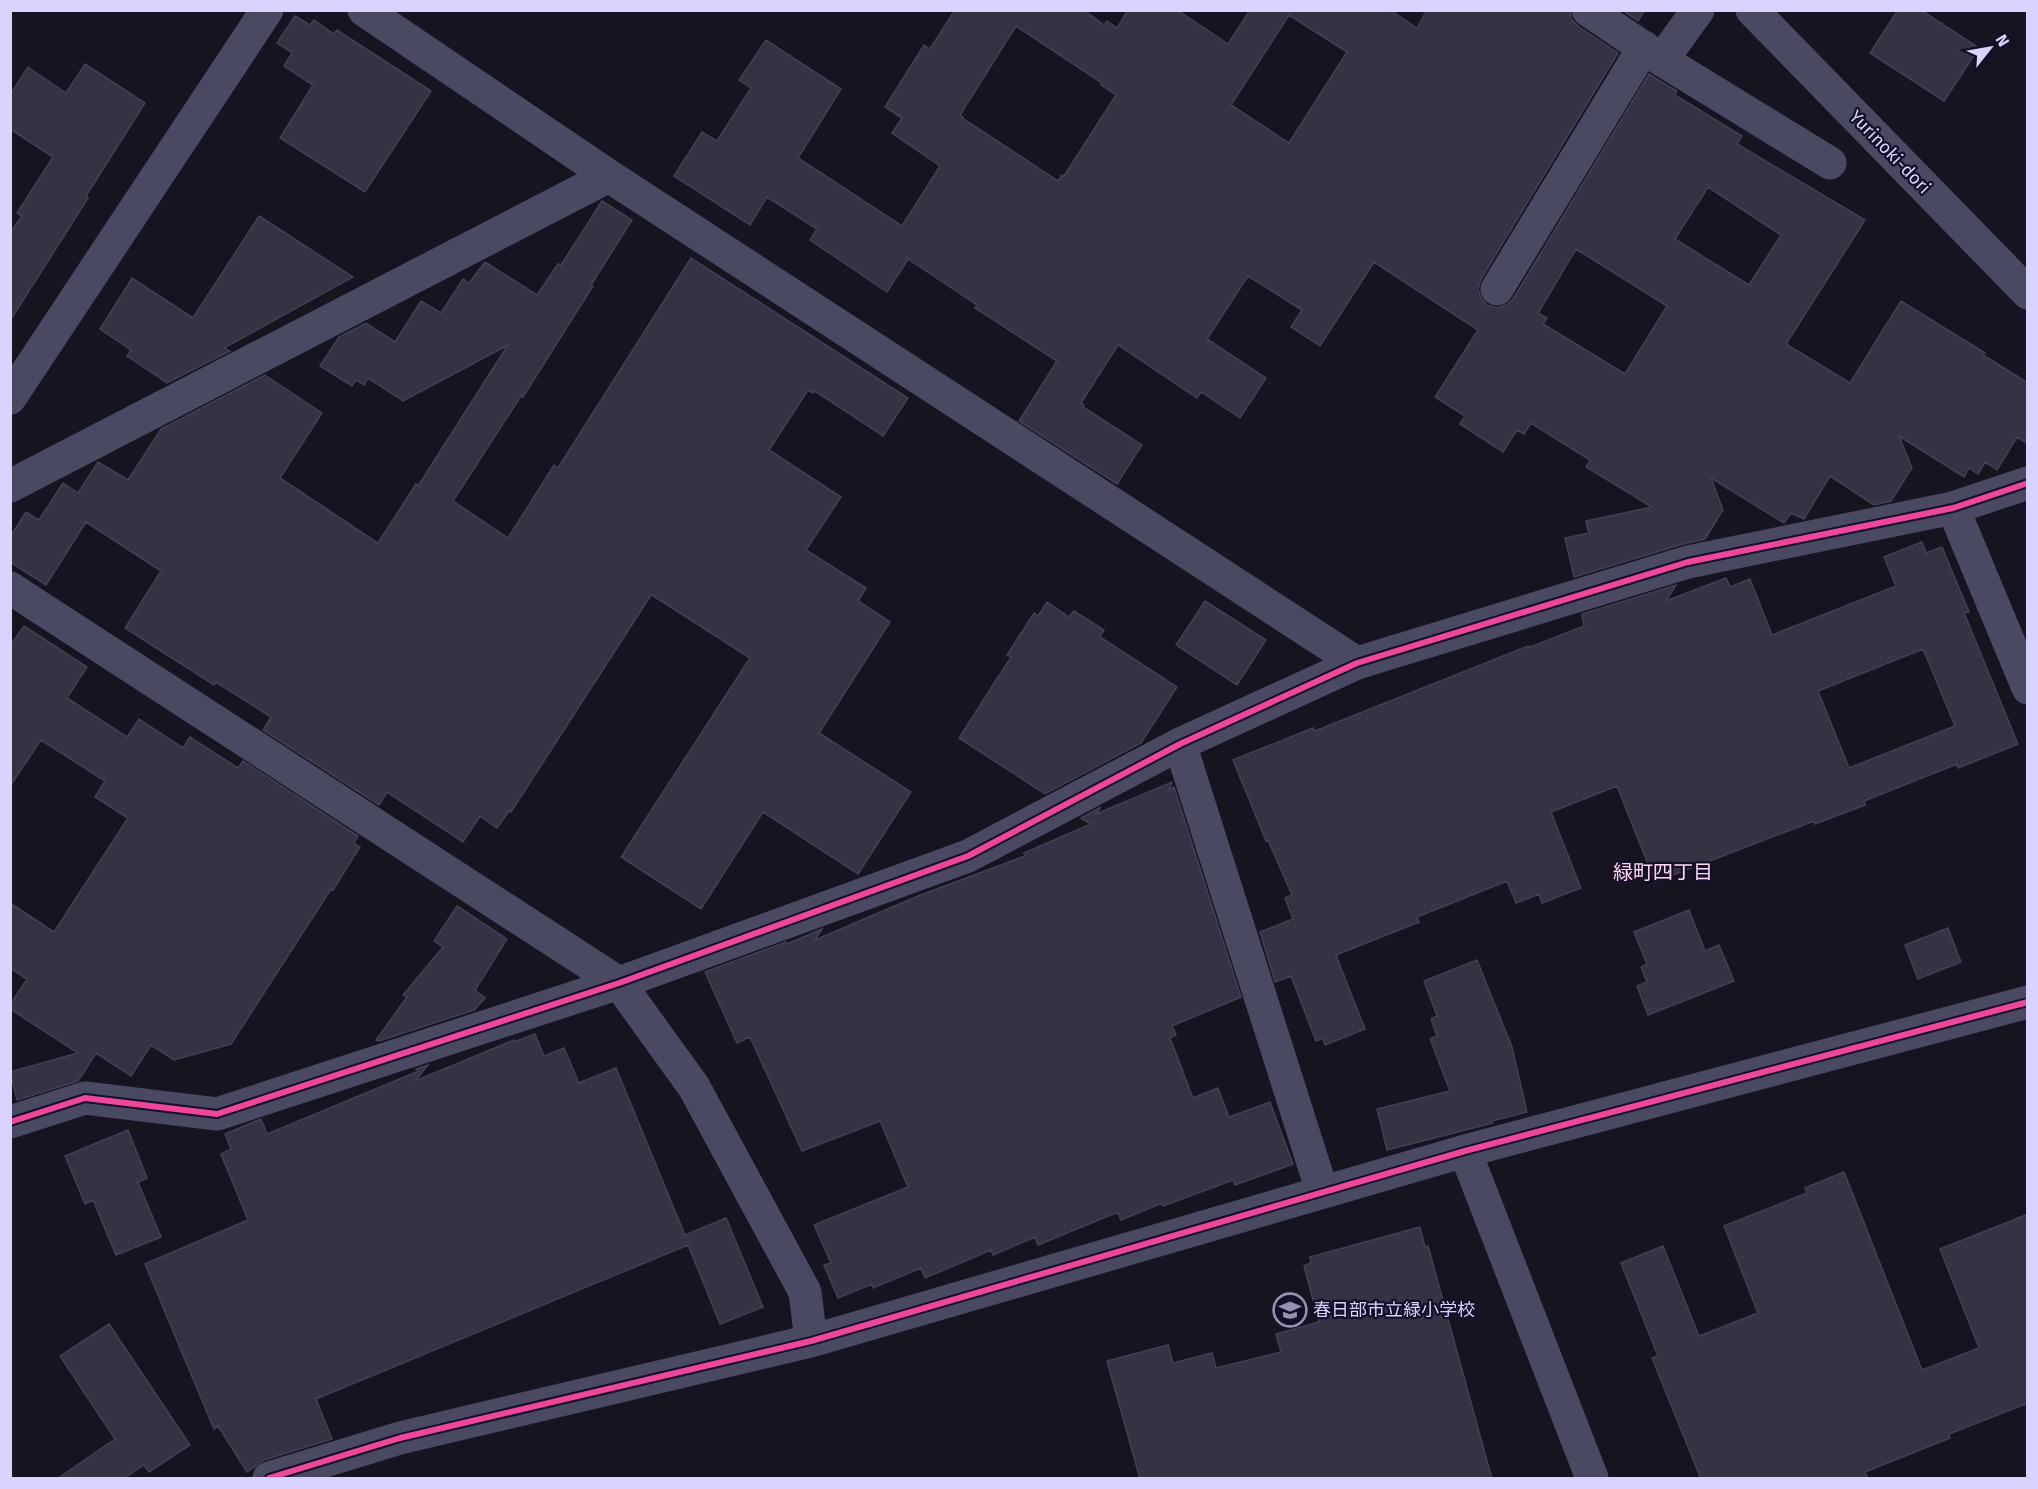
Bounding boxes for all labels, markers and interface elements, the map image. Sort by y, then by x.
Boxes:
north arrow [1960,18,2020,78]
text: N [1992,31,2013,50]
street label: Yurinoki-dori [1845,106,1935,198]
district label: 緑町四丁目 [1613,860,1713,884]
school or university icon: 春日部市立緑小学校 [1272,1292,1308,1328]
place label: 春日部市立緑小学校 [1313,1299,1475,1321]

